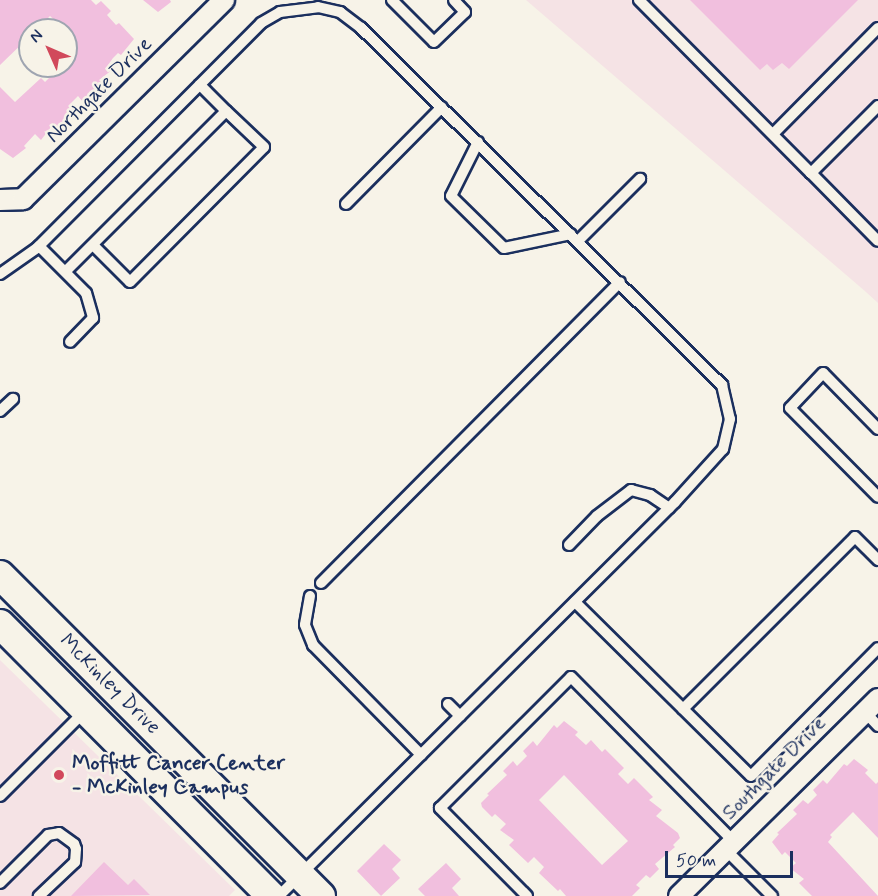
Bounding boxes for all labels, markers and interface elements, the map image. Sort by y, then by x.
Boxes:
north arrow [18,18,78,78]
text: N [25,25,48,48]
street label: Northgate Drive [42,33,156,147]
street label: McKinley Drive [54,628,166,740]
street label: Southgate Drive [718,712,830,824]
place label: Moffitt Cancer Center - McKinley Campus [72,750,281,800]
marker: Moffitt Cancer Center - McKinley Campus [50,766,68,784]
scale bar [668,839,796,877]
text: 50 m [676,849,716,873]

